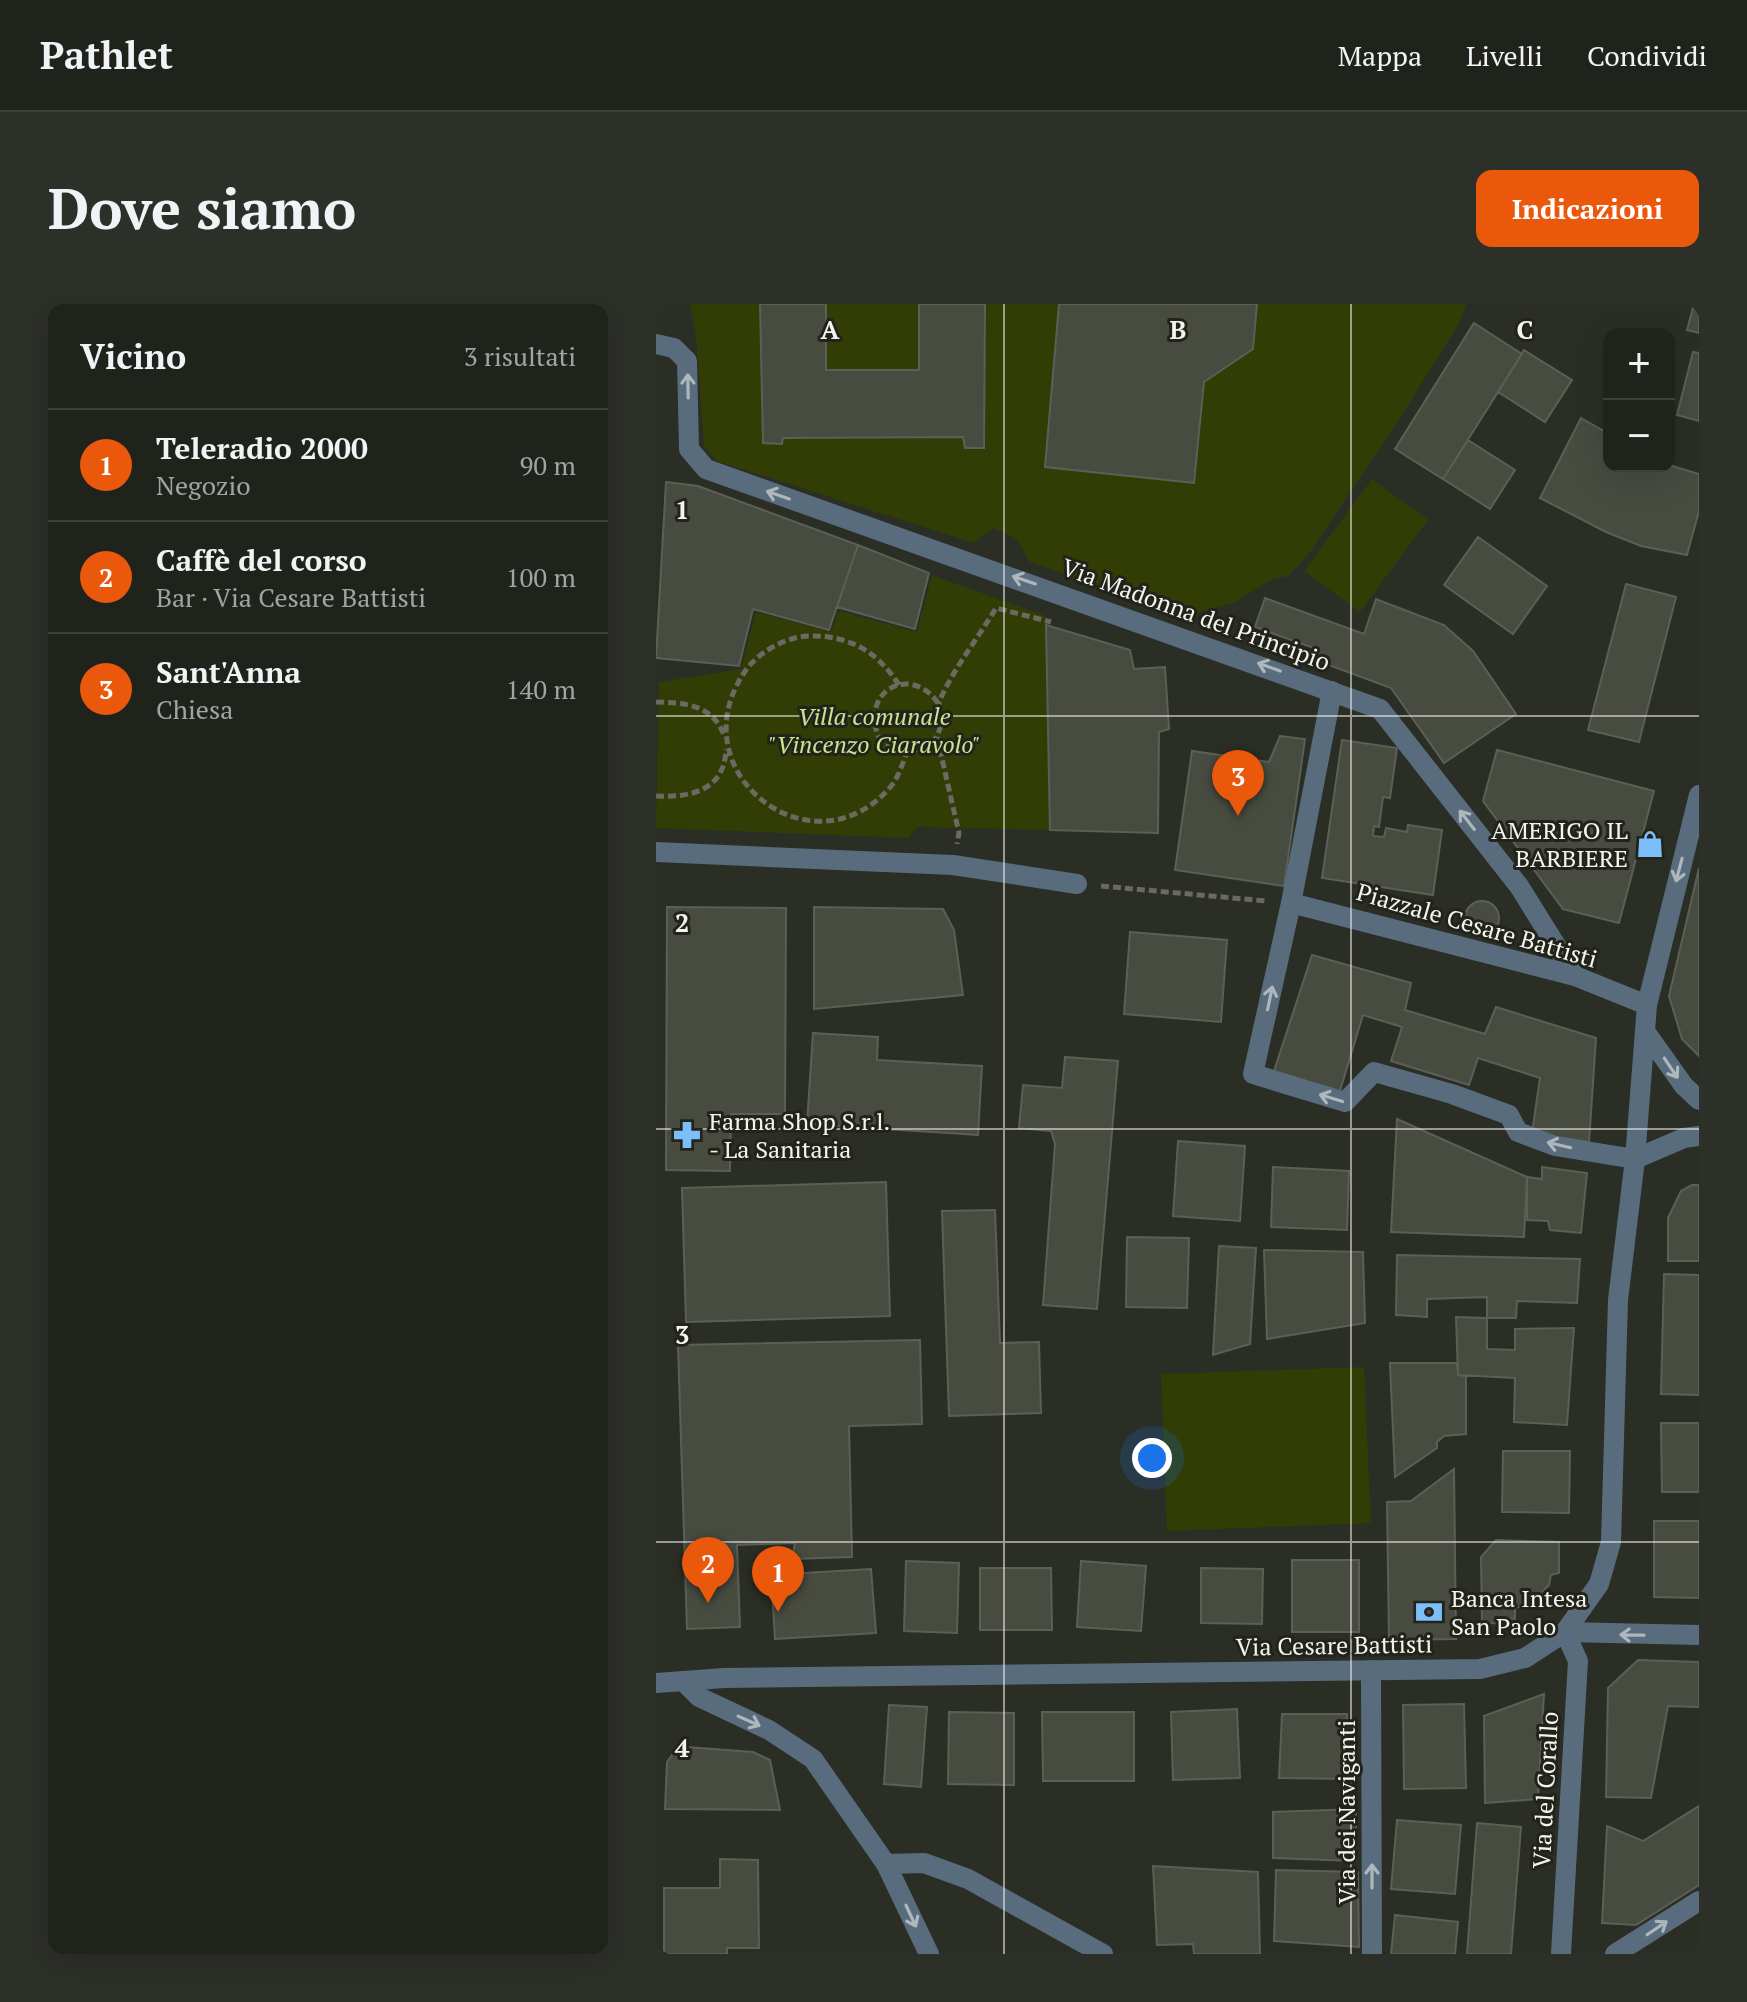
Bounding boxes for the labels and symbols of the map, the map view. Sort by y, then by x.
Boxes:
text: A [821,312,840,346]
text: B [1170,312,1186,346]
text: C [1517,312,1533,346]
one-way arrow [680,373,695,400]
one-way arrow [766,487,791,501]
text: 1 [675,492,689,526]
street label: Via Madonna del Principio [1057,550,1335,678]
one-way arrow [1012,572,1037,587]
one-way arrow [1257,659,1282,673]
park label: Villa comunale "Vincenzo Ciaravolo" [768,700,980,760]
pin: 3 [1212,750,1264,816]
one-way arrow [1459,810,1476,831]
place label: AMERIGO IL BARBIERE [1491,814,1628,874]
shop icon: AMERIGO IL BARBIERE [1635,829,1665,859]
one-way arrow [1671,857,1686,883]
street label: Piazzale Cesare Battisti [1353,875,1601,975]
text: 2 [675,905,689,939]
one-way arrow [1263,986,1278,1012]
one-way arrow [1663,1057,1679,1079]
one-way arrow [1319,1090,1345,1105]
place label: Farma Shop S.r.l. - La Sanitaria [709,1105,890,1165]
pharmacy icon: Farma Shop S.r.l. - La Sanitaria [672,1120,702,1150]
one-way arrow [1546,1137,1572,1152]
text: 3 [675,1317,689,1351]
your location [1132,1438,1172,1478]
pin: 2 [682,1537,734,1603]
pin: 1 [752,1546,804,1612]
place label: Banca Intesa San Paolo [1451,1582,1587,1642]
bank icon: Banca Intesa San Paolo [1414,1597,1444,1627]
street label: Via Cesare Battisti [1235,1627,1433,1663]
one-way arrow [1619,1628,1646,1643]
street label: Via del Corallo [1525,1711,1565,1869]
one-way arrow [736,1715,760,1730]
street label: Via dei Naviganti [1330,1720,1362,1904]
text: 4 [675,1730,690,1764]
one-way arrow [1364,1863,1380,1890]
one-way arrow [904,1903,919,1927]
one-way arrow [1646,1920,1668,1937]

